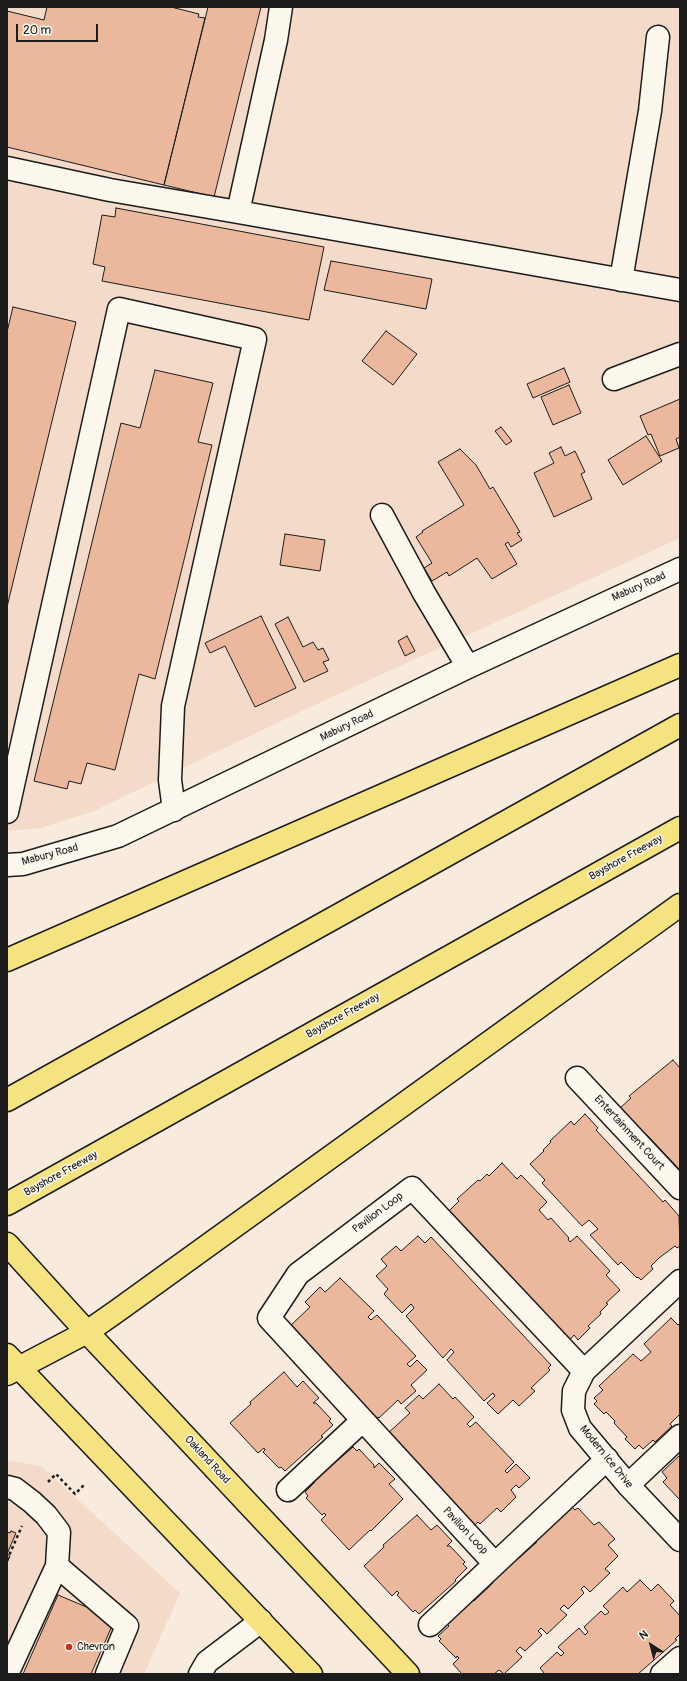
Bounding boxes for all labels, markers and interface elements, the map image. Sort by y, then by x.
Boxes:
scale bar [18,16,100,42]
text: 20 m [23,23,51,38]
street label: Mabury Road [610,569,668,605]
street label: Mabury Road [318,707,376,745]
street label: Bayshore Freeway [587,832,665,884]
street label: Mabury Road [20,841,80,869]
street label: Bayshore Freeway [304,990,382,1042]
street label: Entertainment Court [591,1093,667,1173]
street label: Bayshore Freeway [22,1148,100,1200]
street label: Pavilion Loop [350,1190,406,1236]
street label: Modern Ice Drive [577,1423,635,1491]
street label: Oakland Road [181,1433,233,1487]
street label: Pavilion Loop [440,1505,490,1557]
north arrow [631,1625,671,1665]
text: N [637,1627,650,1642]
place label: Chevron [77,1640,115,1654]
marker: Chevron [64,1642,74,1652]

